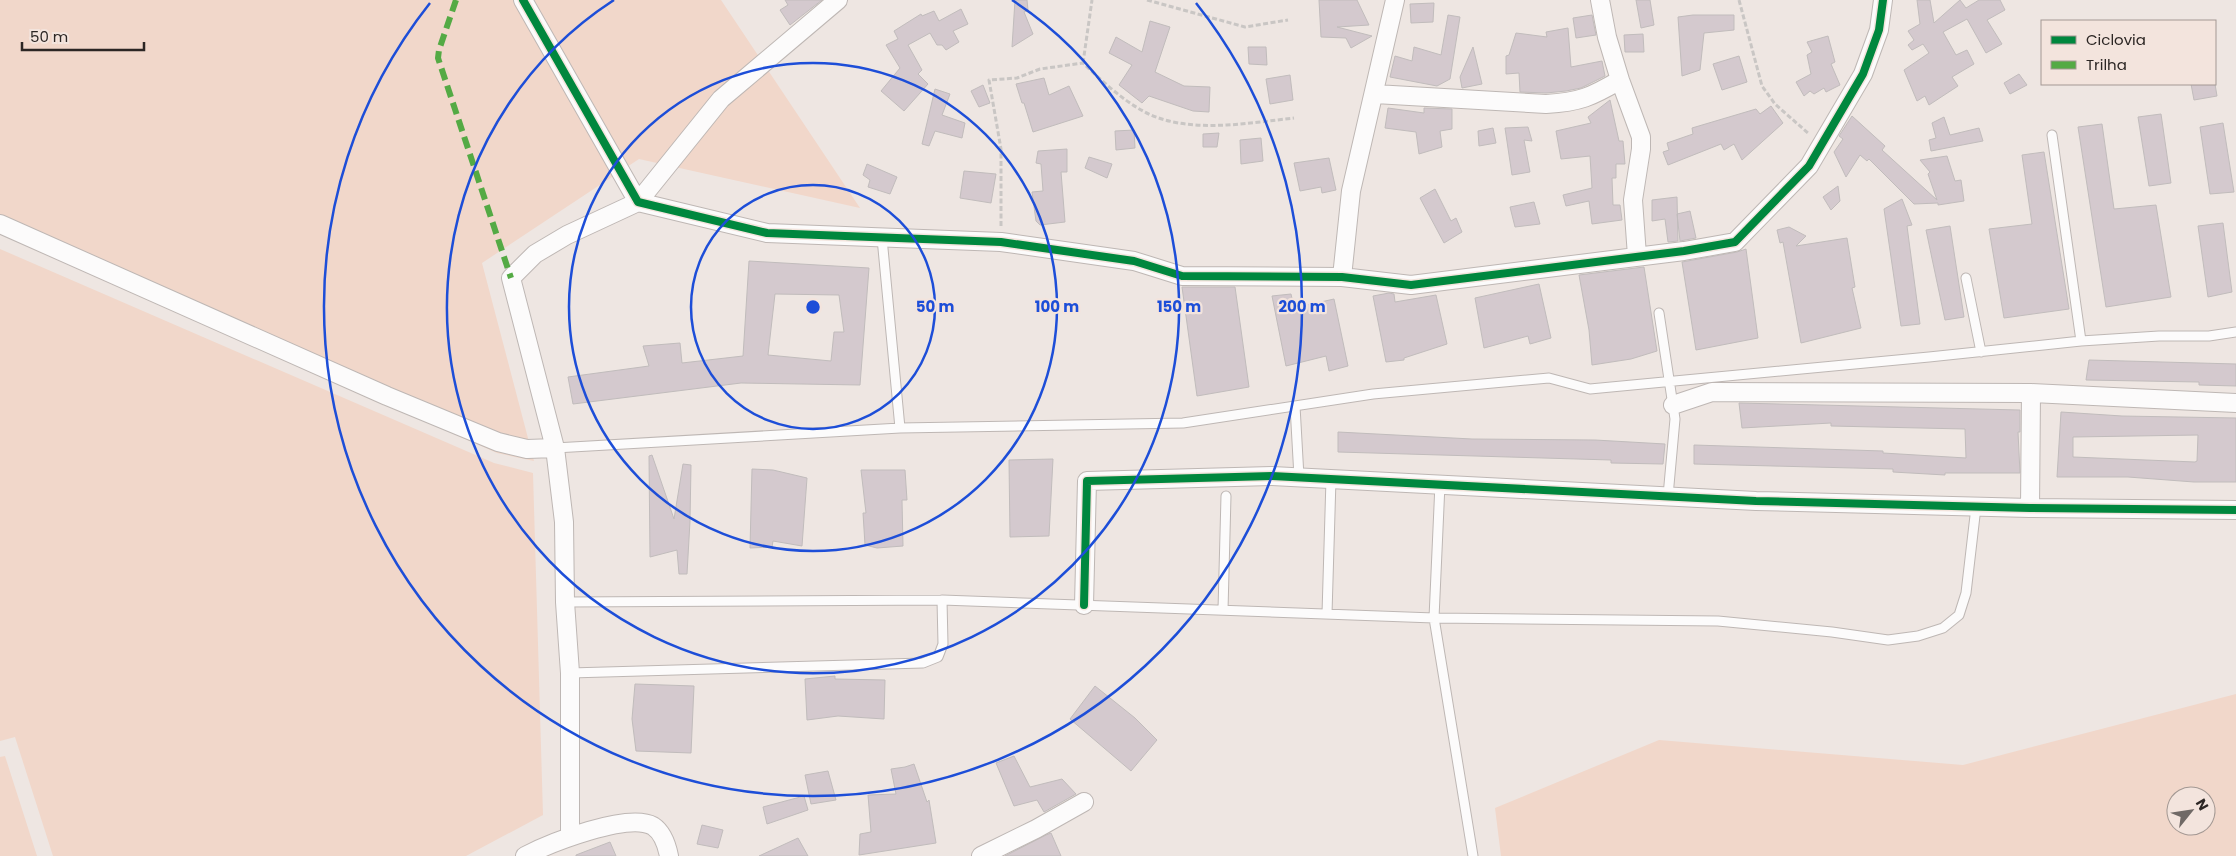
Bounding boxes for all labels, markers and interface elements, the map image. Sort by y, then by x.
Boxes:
scale bar [22,20,145,52]
legend [2041,20,2216,85]
text: 50 m [30,26,68,47]
text: Ciclovia [2086,29,2146,50]
text: Trilha [2086,54,2127,75]
text: 50 m [916,296,954,317]
text: 100 m [1035,296,1079,317]
text: 150 m [1157,296,1201,317]
text: 200 m [1278,296,1326,317]
centre of rings [804,298,822,316]
north arrow [2166,786,2216,836]
text: N [2191,795,2214,814]

